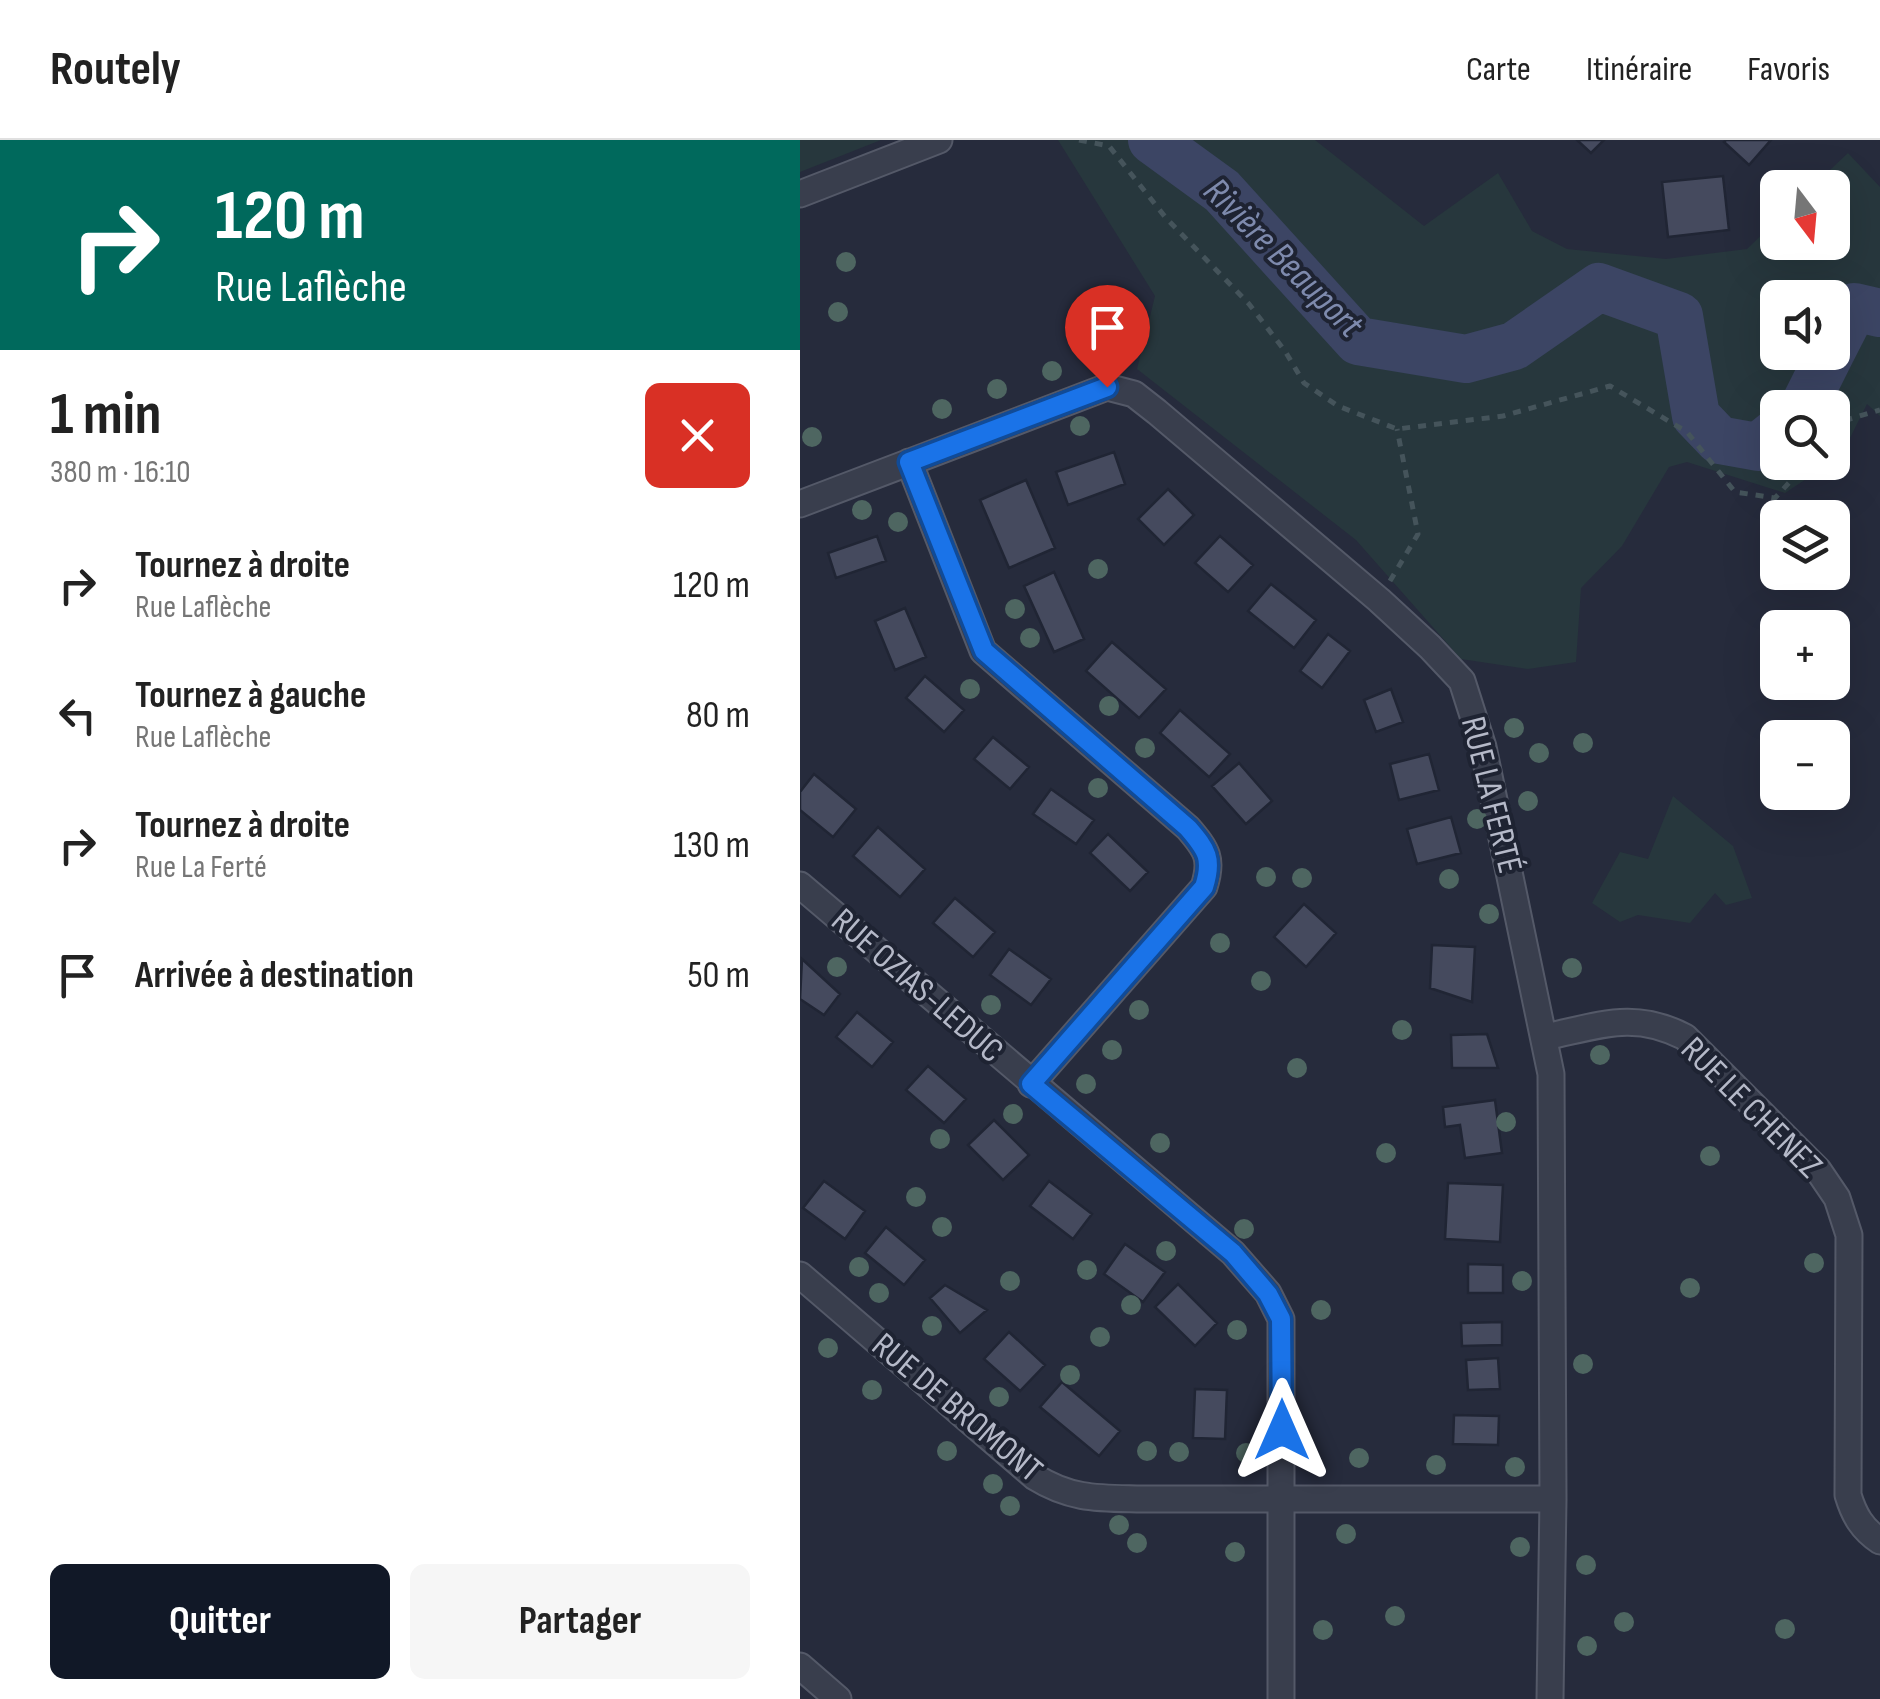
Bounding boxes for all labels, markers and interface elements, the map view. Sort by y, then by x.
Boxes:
text: Routely [50,41,181,98]
text: Carte [1466,48,1531,91]
text: Itinéraire [1586,48,1692,91]
text: Favoris [1747,48,1830,91]
water label: Rivière Beauport [1194,169,1373,348]
north arrow [1760,170,1850,260]
map controls [1760,170,1850,810]
text: 120 m [215,175,365,259]
icon: right [50,180,180,310]
text: Rue Laflèche [215,260,407,315]
button: sound [1760,280,1850,370]
pin [1065,285,1150,388]
icon: arrive [1080,300,1135,355]
text: 1 min [50,379,162,451]
button: close [645,383,750,488]
button: search [1760,390,1850,480]
text: 380 m · 16:10 [50,453,191,492]
button: layers [1760,500,1850,590]
text: Tournez à droite [135,543,350,588]
icon: right [50,558,105,613]
text: 120 m [673,563,750,608]
text: Rue Laflèche [135,588,271,627]
button: + [1760,610,1850,700]
text: Tournez à gauche [135,673,366,718]
icon: left [50,688,105,743]
text: 80 m [686,693,750,738]
street label: RUE LA FERTÉ [1451,712,1531,878]
text: Rue Laflèche [135,718,271,757]
button: − [1760,720,1850,810]
text: Tournez à droite [135,803,350,848]
icon: right [50,818,105,873]
text: 130 m [673,823,750,868]
text: Rue La Ferté [135,848,267,887]
street label: RUE OZIAS-LEDUC [822,900,1012,1072]
icon: arrive [50,948,105,1003]
text: Arrivée à destination [135,953,414,998]
text: 50 m [687,953,750,998]
street label: RUE LE CHENEZ [1671,1028,1831,1188]
street label: RUE DE BROMONT [863,1324,1051,1492]
position arrow [1230,1378,1334,1482]
button: Quitter [50,1564,390,1679]
button: Partager [410,1564,750,1679]

